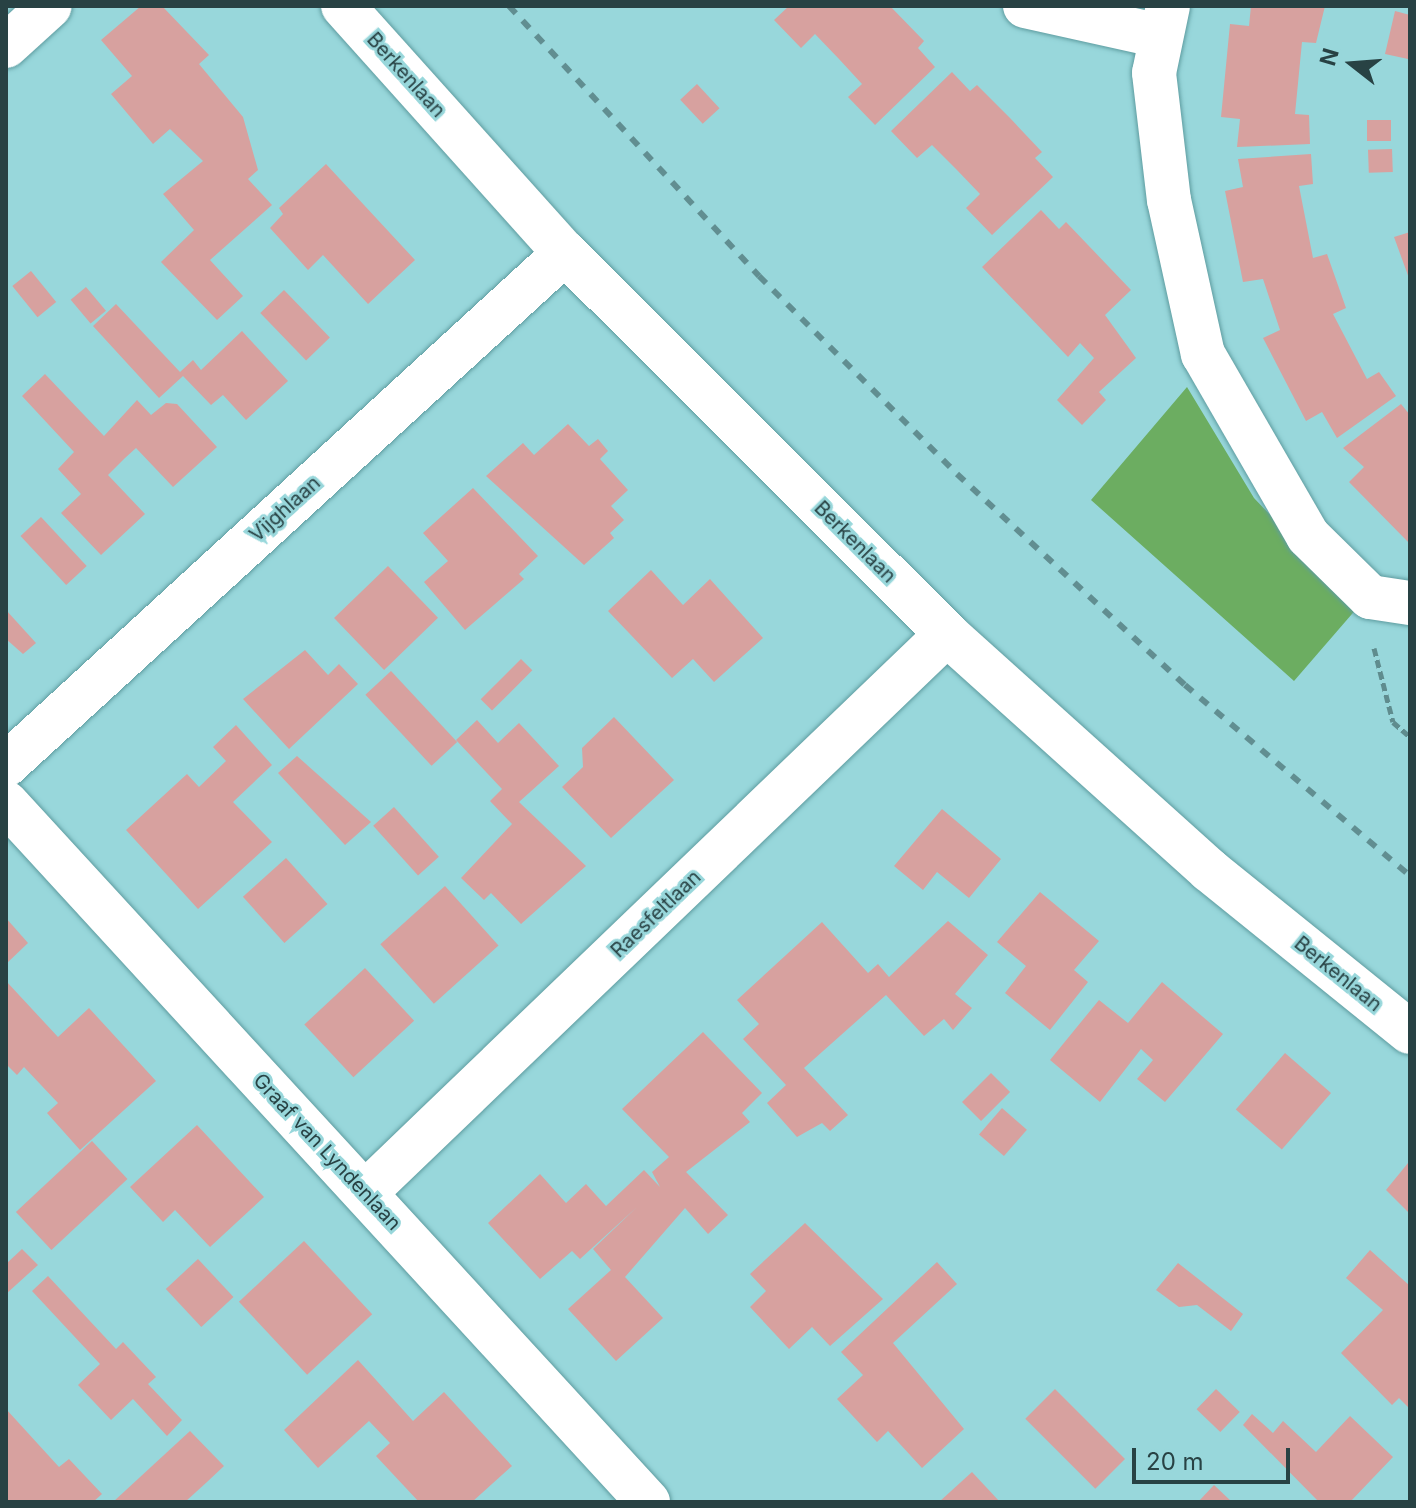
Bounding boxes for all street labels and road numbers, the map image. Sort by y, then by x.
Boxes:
street label: Berkenlaan [362,28,450,122]
street label: Vijghlaan [245,471,325,547]
street label: Berkenlaan [809,496,901,588]
street label: Raesfeltlaan [606,865,706,963]
street label: Berkenlaan [1289,931,1387,1017]
street label: Graaf van Lyndenlaan [248,1069,406,1235]

